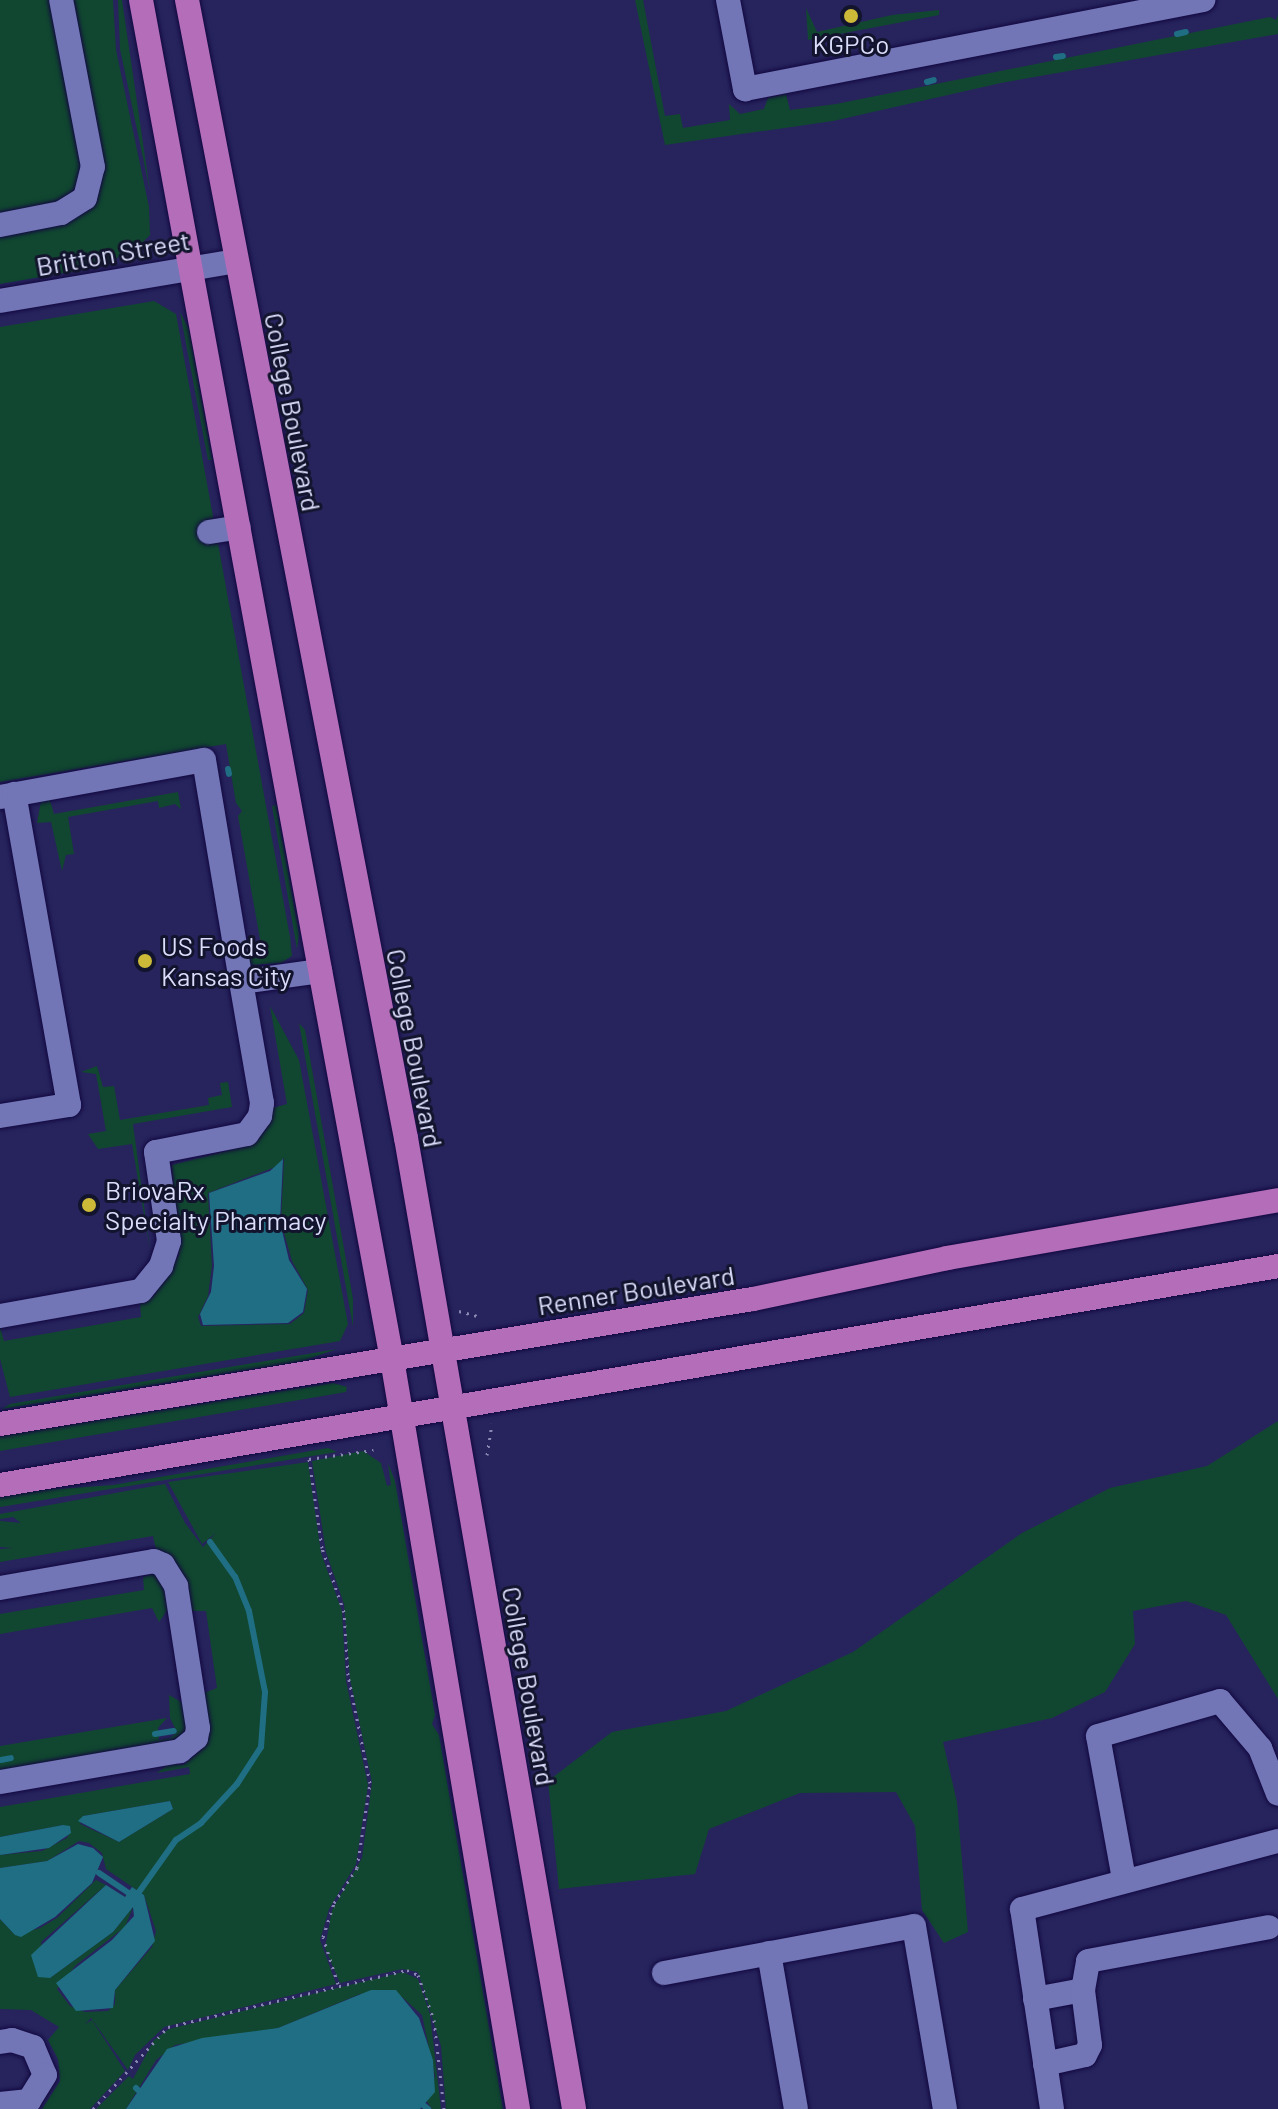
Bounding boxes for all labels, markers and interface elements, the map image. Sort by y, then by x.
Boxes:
marker: KGPCo [842,7,860,25]
place label: KGPCo [813,28,889,60]
street label: Britton Street [34,224,192,282]
street label: College Boulevard [258,310,328,514]
place label: US Foods Kansas City [161,930,292,992]
street label: College Boulevard [380,946,450,1150]
marker: US Foods Kansas City [136,952,154,970]
place label: BriovaRx Specialty Pharmacy [105,1174,327,1236]
marker: BriovaRx Specialty Pharmacy [80,1196,98,1214]
street label: Renner Boulevard [535,1259,737,1321]
street label: College Boulevard [496,1584,562,1788]

